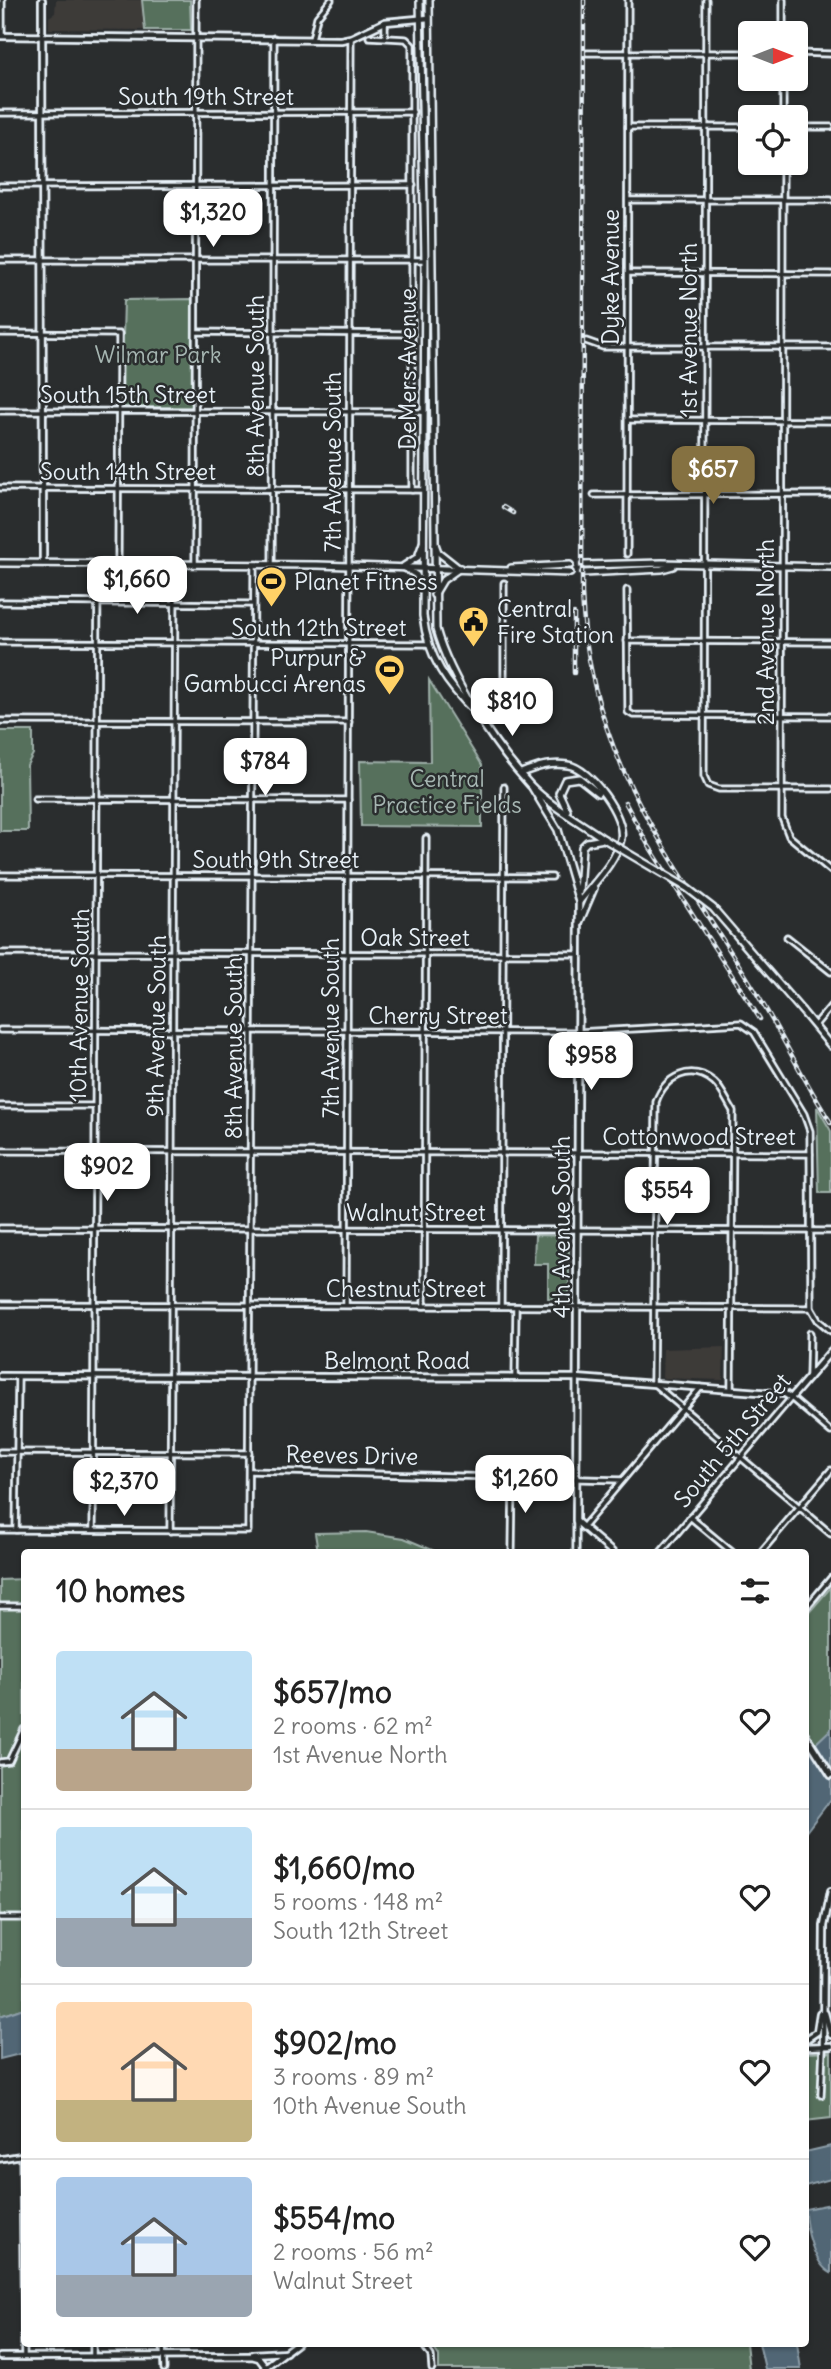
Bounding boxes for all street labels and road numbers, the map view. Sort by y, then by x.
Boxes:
street label: South 19th Street [118,82,294,111]
street label: Dyke Avenue [596,209,625,345]
street label: 1st Avenue North [674,243,703,417]
street label: DeMers Avenue [393,288,422,450]
street label: 8th Avenue South [241,295,270,477]
street label: 7th Avenue South [318,372,347,552]
street label: South 15th Street [40,380,216,409]
street label: South 14th Street [40,457,216,486]
street label: 2nd Avenue North [751,539,780,725]
street label: South 12th Street [231,613,407,642]
street label: South 9th Street [193,845,360,874]
street label: 10th Avenue South [63,908,95,1102]
street label: Oak Street [360,923,470,952]
street label: 9th Avenue South [140,935,172,1117]
street label: 7th Avenue South [316,938,345,1118]
street label: 8th Avenue South [219,957,248,1139]
street label: Cherry Street [368,1001,508,1030]
street label: Cottonwood Street [602,1122,796,1151]
street label: 4th Avenue South [547,1136,576,1318]
street label: Walnut Street [346,1198,486,1227]
street label: Chestnut Street [326,1274,486,1303]
street label: Belmont Road [324,1346,470,1375]
street label: South 5th Street [667,1367,797,1513]
street label: Reeves Drive [285,1439,419,1471]

